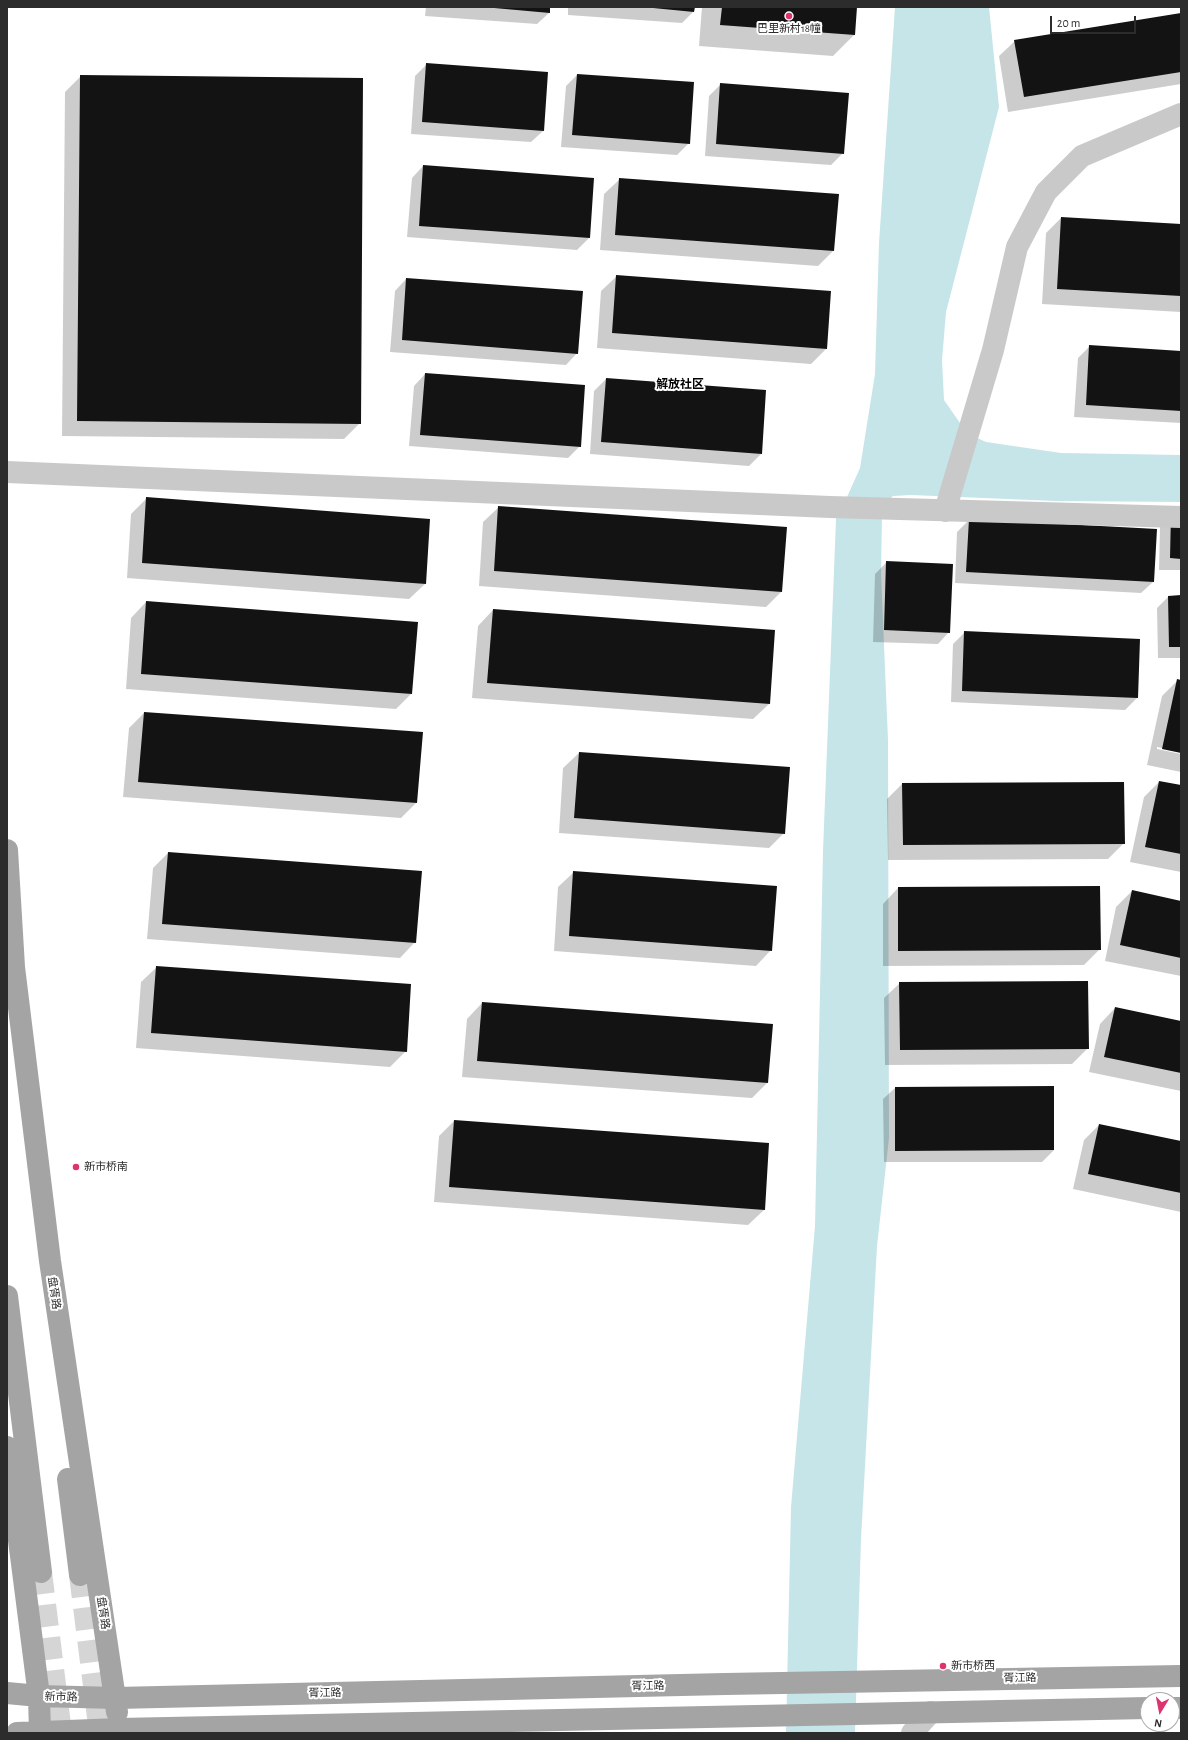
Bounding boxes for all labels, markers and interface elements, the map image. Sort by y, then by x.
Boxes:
scale bar [1052,8,1138,34]
marker: 巴里新村18幢 [784,11,794,21]
text: 20 m [1057,17,1080,29]
place label: 巴里新村18幢 [757,22,821,36]
district label: 解放社区 [656,377,704,391]
place label: 新市桥南 [84,1160,128,1174]
marker: 新市桥南 [71,1162,81,1172]
street label: 盘胥路 [45,1276,63,1310]
street label: 盘胥路 [94,1596,112,1630]
place label: 新市桥西 [951,1659,995,1673]
marker: 新市桥西 [938,1661,948,1671]
street label: 胥江路 [1003,1671,1037,1685]
street label: 胥江路 [631,1679,665,1693]
street label: 胥江路 [308,1686,342,1700]
street label: 新市路 [44,1690,78,1704]
north arrow [1140,1692,1180,1732]
text: N [1153,1717,1163,1729]

